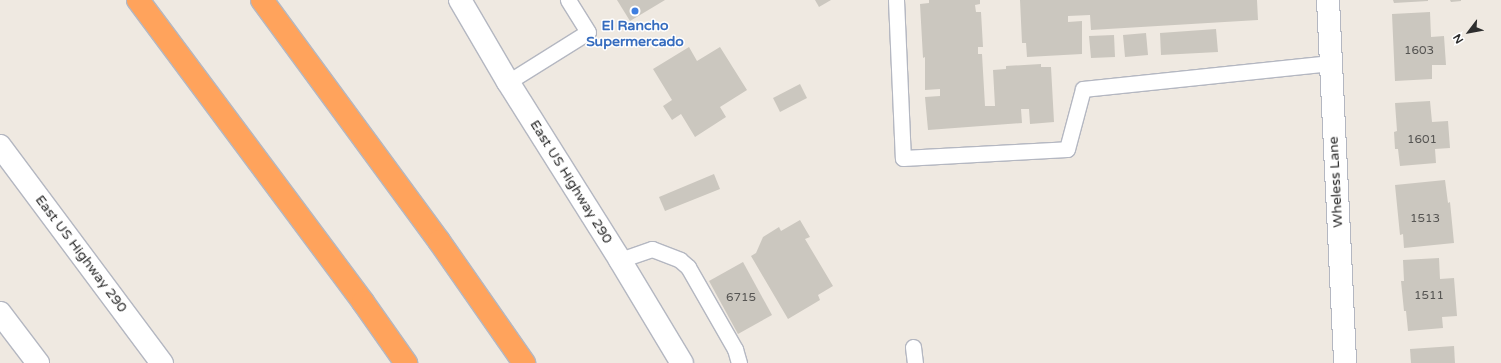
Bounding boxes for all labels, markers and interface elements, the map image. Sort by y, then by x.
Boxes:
marker: El Rancho Supermercado [630,6,640,16]
north arrow [1449,12,1489,52]
place label: El Rancho Supermercado [586,18,684,50]
text: N [1451,31,1466,46]
house number: 1603 [1404,44,1434,58]
street label: East US Highway 290 [526,117,616,247]
house number: 1601 [1407,133,1437,147]
street label: Wheless Lane [1325,136,1347,228]
street label: East US Highway 290 [31,192,131,316]
house number: 1513 [1410,212,1440,226]
house number: 1511 [1414,289,1444,303]
house number: 6715 [726,291,756,305]

